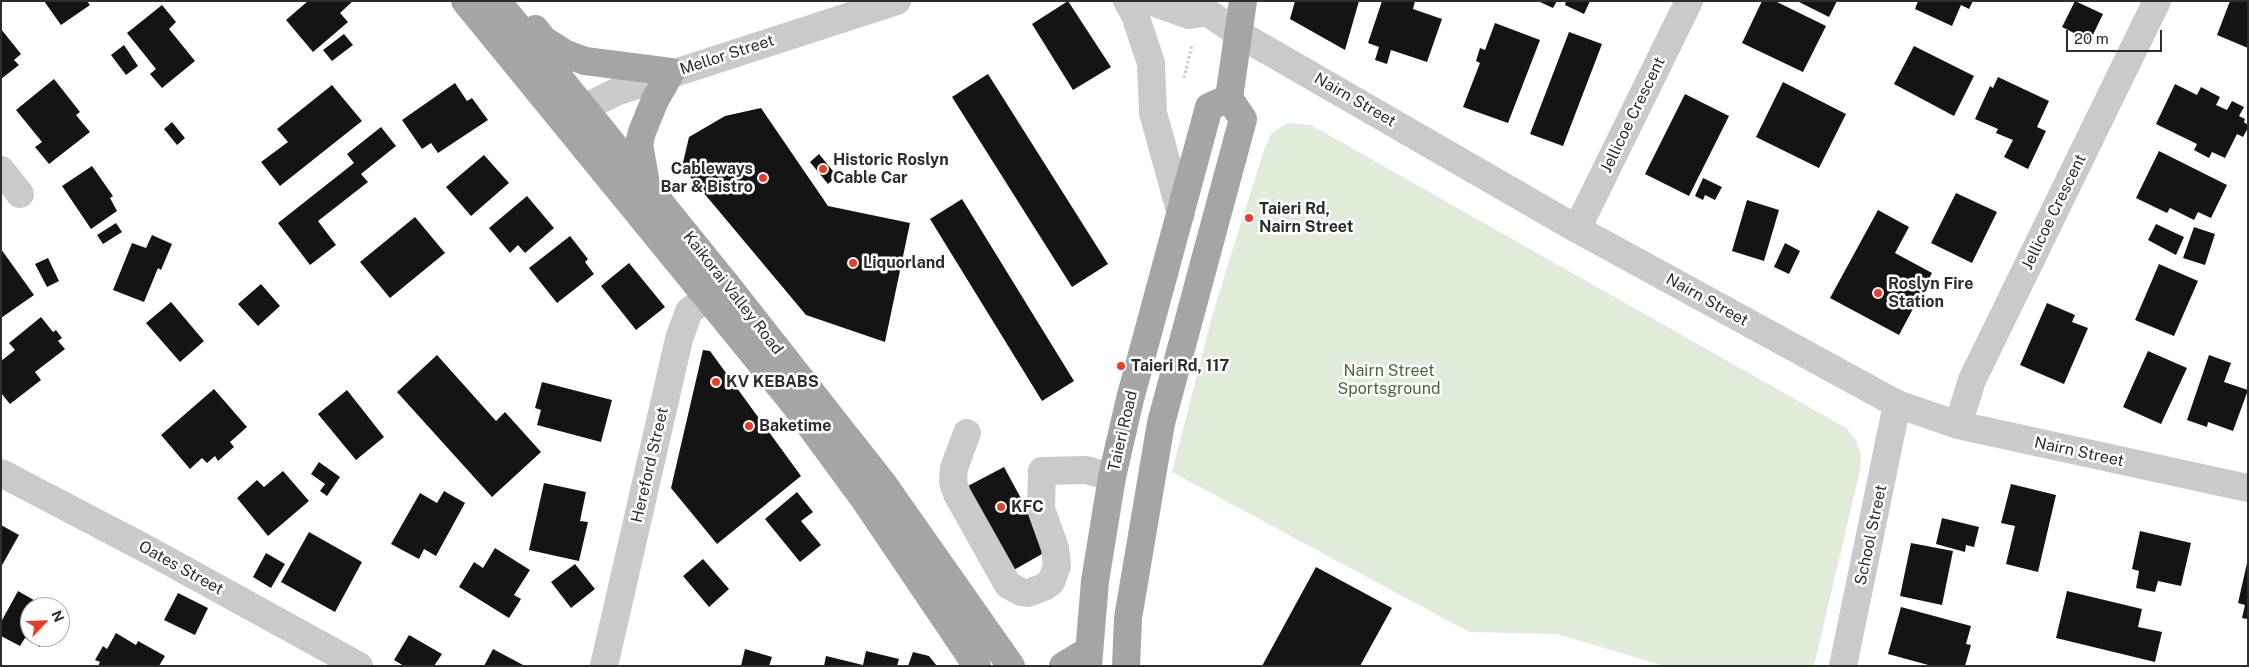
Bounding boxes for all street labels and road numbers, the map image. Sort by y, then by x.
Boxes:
street label: Mellor Street [677,31,777,79]
street label: Jellicoe Crescent [1597,54,1669,176]
street label: Nairn Street [1311,69,1399,131]
street label: Jellicoe Crescent [2018,151,2090,273]
street label: Kaikorai Valley Road [679,227,787,359]
street label: Nairn Street [1663,270,1751,330]
street label: Taieri Road [1104,389,1142,473]
street label: Hereford Street [627,406,673,524]
street label: Nairn Street [2032,433,2126,471]
street label: School Street [1851,483,1891,587]
street label: Oates Street [135,537,227,599]

